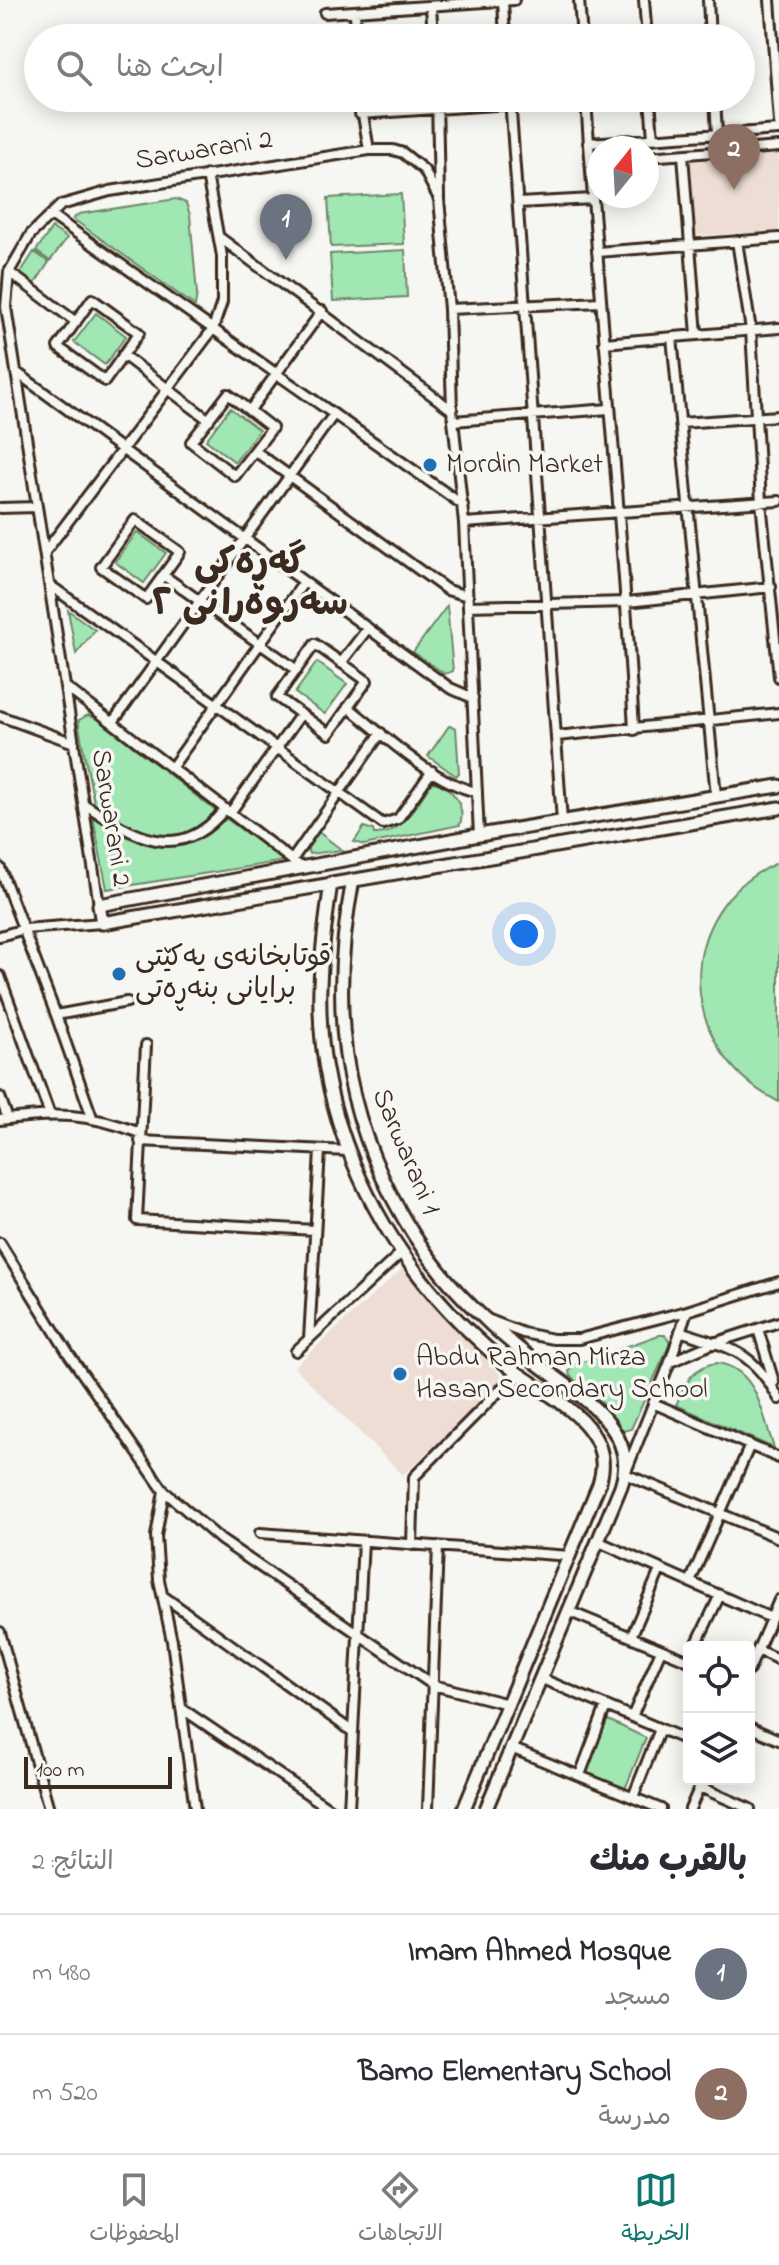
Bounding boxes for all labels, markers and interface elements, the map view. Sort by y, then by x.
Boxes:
search box [24,24,755,112]
icon: search [52,46,96,90]
text: ابحث هنا [116,47,224,91]
street label: Sarwarani 2 [132,120,276,182]
pin: 2 [708,124,760,190]
north arrow [587,136,659,208]
pin: 1 [260,194,312,260]
place label: Mordin Market [446,445,603,486]
marker: Mordin Market [421,456,439,474]
district label: گەڕەکی سەروەرانی ٢ [152,538,348,632]
street label: Sarwarani 2 [79,746,141,890]
your location [504,914,544,954]
place label: قوتابخانەی یەکێتی برایانی بنەڕەتی [135,938,331,1011]
marker: قوتابخانەی یەکێتی برایانی بنەڕەتی [110,965,128,983]
street label: Sarwarani 1 [360,1082,450,1222]
place label: Abdu Rahman Mirza Hasan Secondary School [416,1338,708,1411]
marker: Abdu Rahman Mirza Hasan Secondary School [391,1365,409,1383]
map controls [683,1641,755,1785]
button: locate [683,1641,755,1713]
button: layers [683,1713,755,1785]
scale bar [24,1753,172,1789]
text: 100 m [36,1755,85,1787]
text: بالقرب منك [589,1837,747,1887]
text: النتائج: 2 [32,1844,114,1882]
text: Imam Ahmed Mosque [408,1931,671,1975]
text: 480 m [32,1955,90,1993]
text: 1 [717,1955,725,1993]
text: مسجد [604,1979,671,2017]
text: Bamo Elementary School [358,2051,671,2095]
text: 520 m [32,2075,98,2113]
text: 2 [715,2075,727,2113]
text: مدرسة [599,2099,671,2137]
tab: المحفوظات [89,2168,180,2252]
tab: الاتجاهات [358,2168,443,2252]
tab: الخريطة [621,2168,690,2252]

